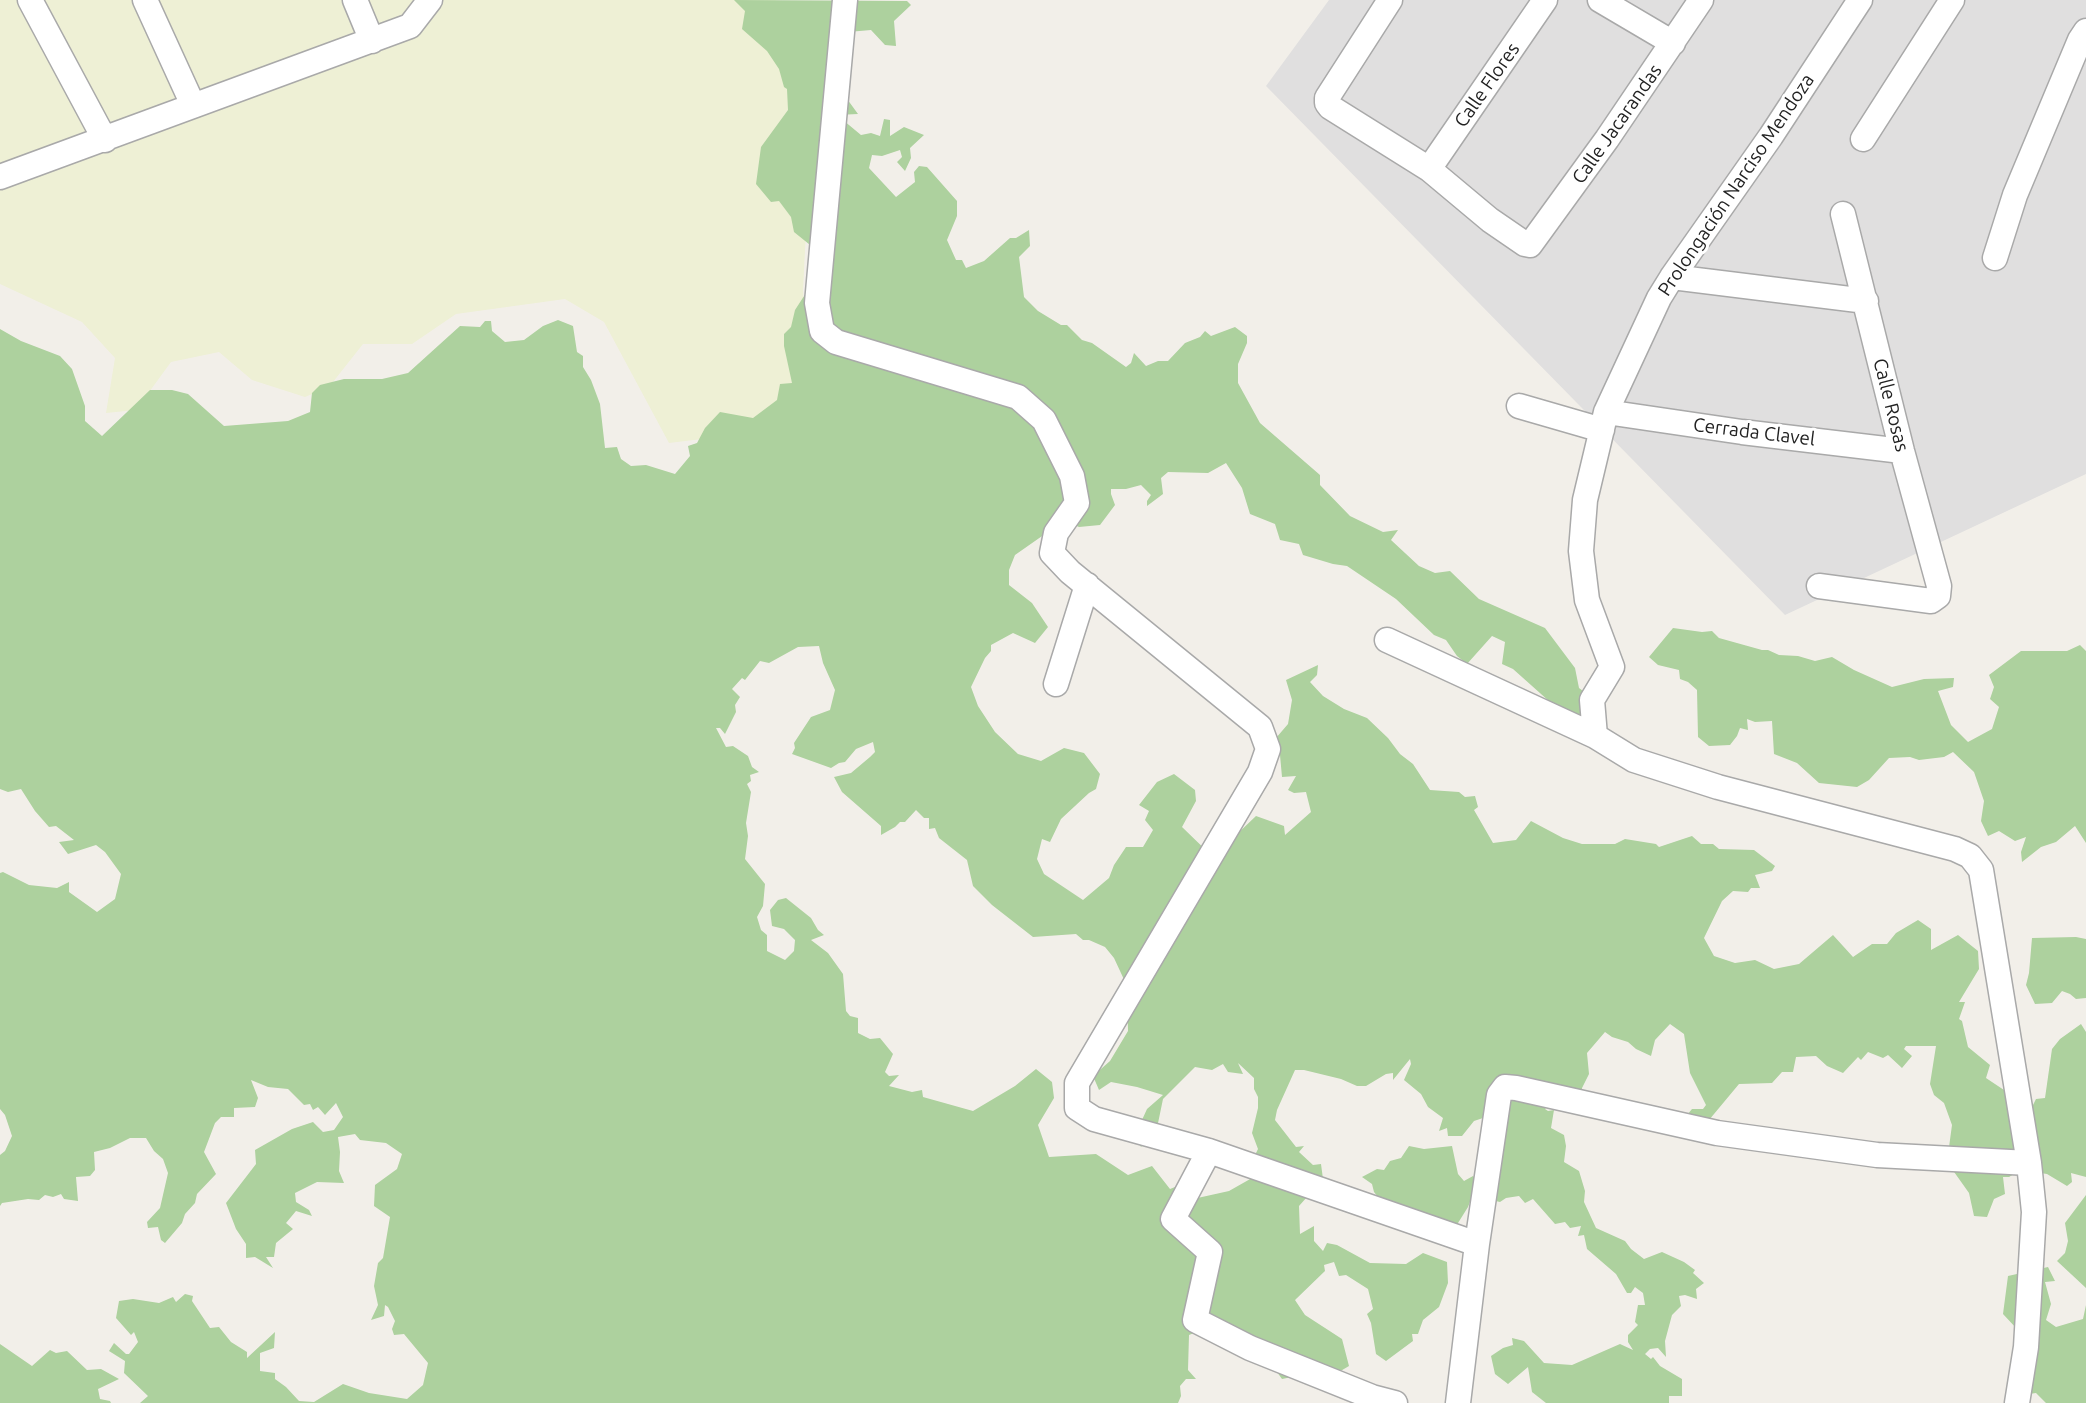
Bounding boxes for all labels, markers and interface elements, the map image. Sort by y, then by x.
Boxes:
street label: Calle Flores [1449,38,1525,132]
street label: Calle Jacarandas [1567,60,1667,188]
street label: Prolongación Narciso Mendoza [1653,70,1819,300]
street label: Calle Rosas [1868,356,1914,454]
street label: Cerrada Clavel [1692,413,1816,451]

